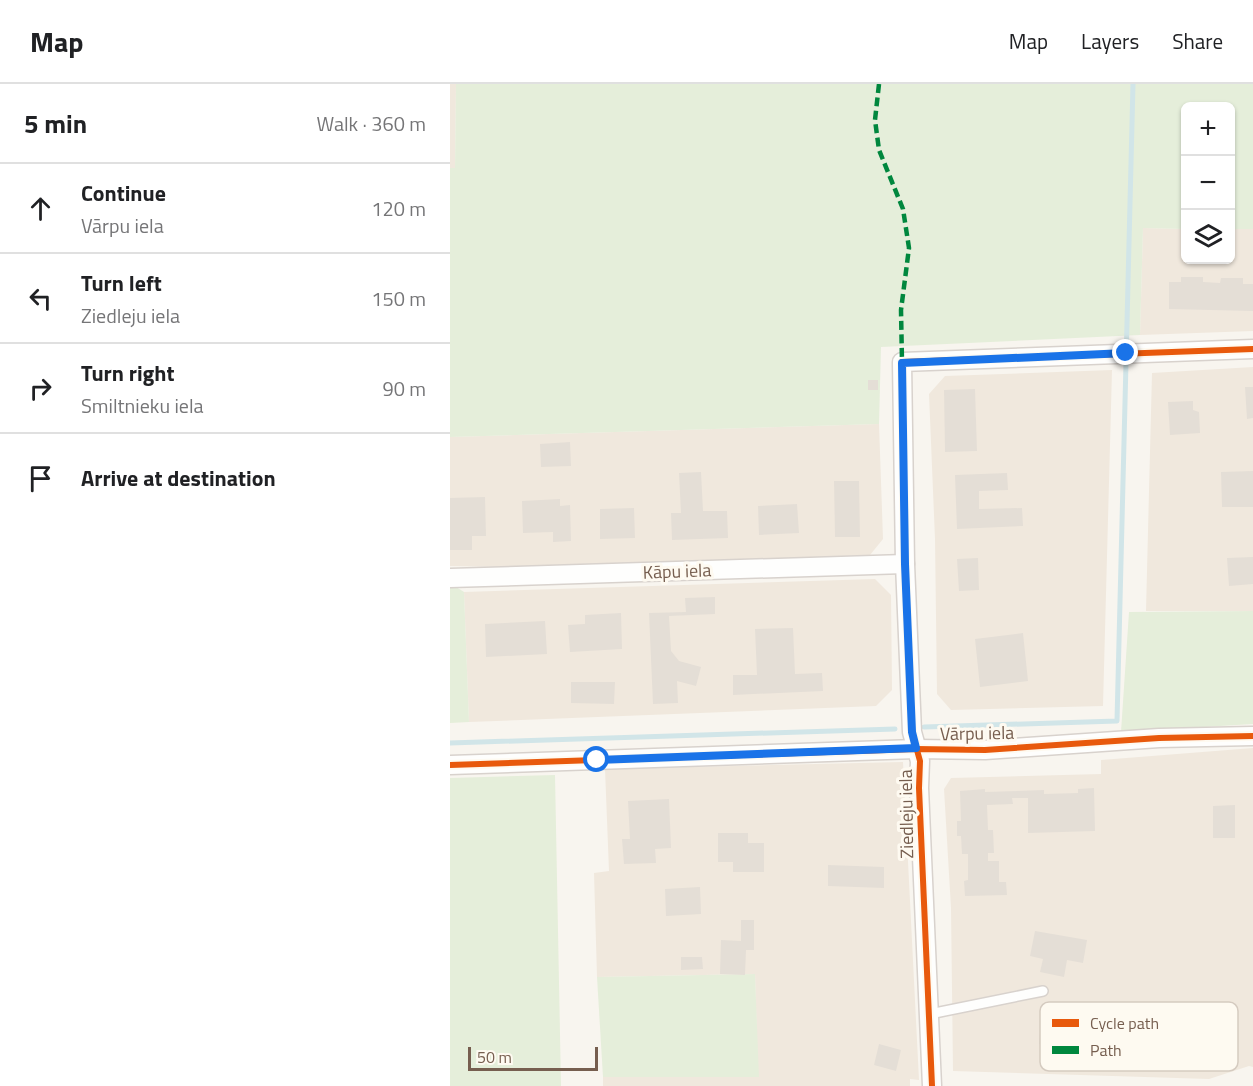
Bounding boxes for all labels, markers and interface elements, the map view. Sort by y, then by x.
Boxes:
text: Map [30,20,84,63]
text: Map [1009,25,1048,57]
text: Layers [1081,25,1139,57]
text: Share [1172,25,1223,57]
map controls [1181,102,1235,264]
button: + [1181,102,1235,156]
text: 5 min [24,104,87,143]
text: Walk · 360 m [317,108,426,139]
button: − [1181,156,1235,210]
text: Continue [81,176,166,210]
icon: ahead [24,192,57,225]
text: 120 m [371,193,426,224]
text: Vārpu iela [81,210,164,241]
button: layers [1181,210,1235,264]
text: Turn left [81,266,162,300]
icon: left [24,282,57,315]
text: 150 m [371,283,426,314]
text: Ziedleju iela [81,300,180,331]
route end [1112,339,1138,365]
text: Turn right [81,356,175,390]
icon: right [24,372,57,405]
text: 90 m [382,373,426,404]
text: Smiltnieku iela [81,390,204,421]
text: Arrive at destination [81,461,276,495]
icon: arrive [24,462,57,495]
street label: Kāpu iela [642,556,712,586]
street label: Vārpu iela [940,719,1014,747]
route start [583,746,609,772]
street label: Ziedleju iela [892,769,920,859]
legend [1040,1002,1238,1071]
text: Cycle path [1090,1011,1159,1035]
text: Path [1090,1038,1122,1062]
scale bar [468,1044,598,1072]
text: 50 m [477,1045,512,1069]

